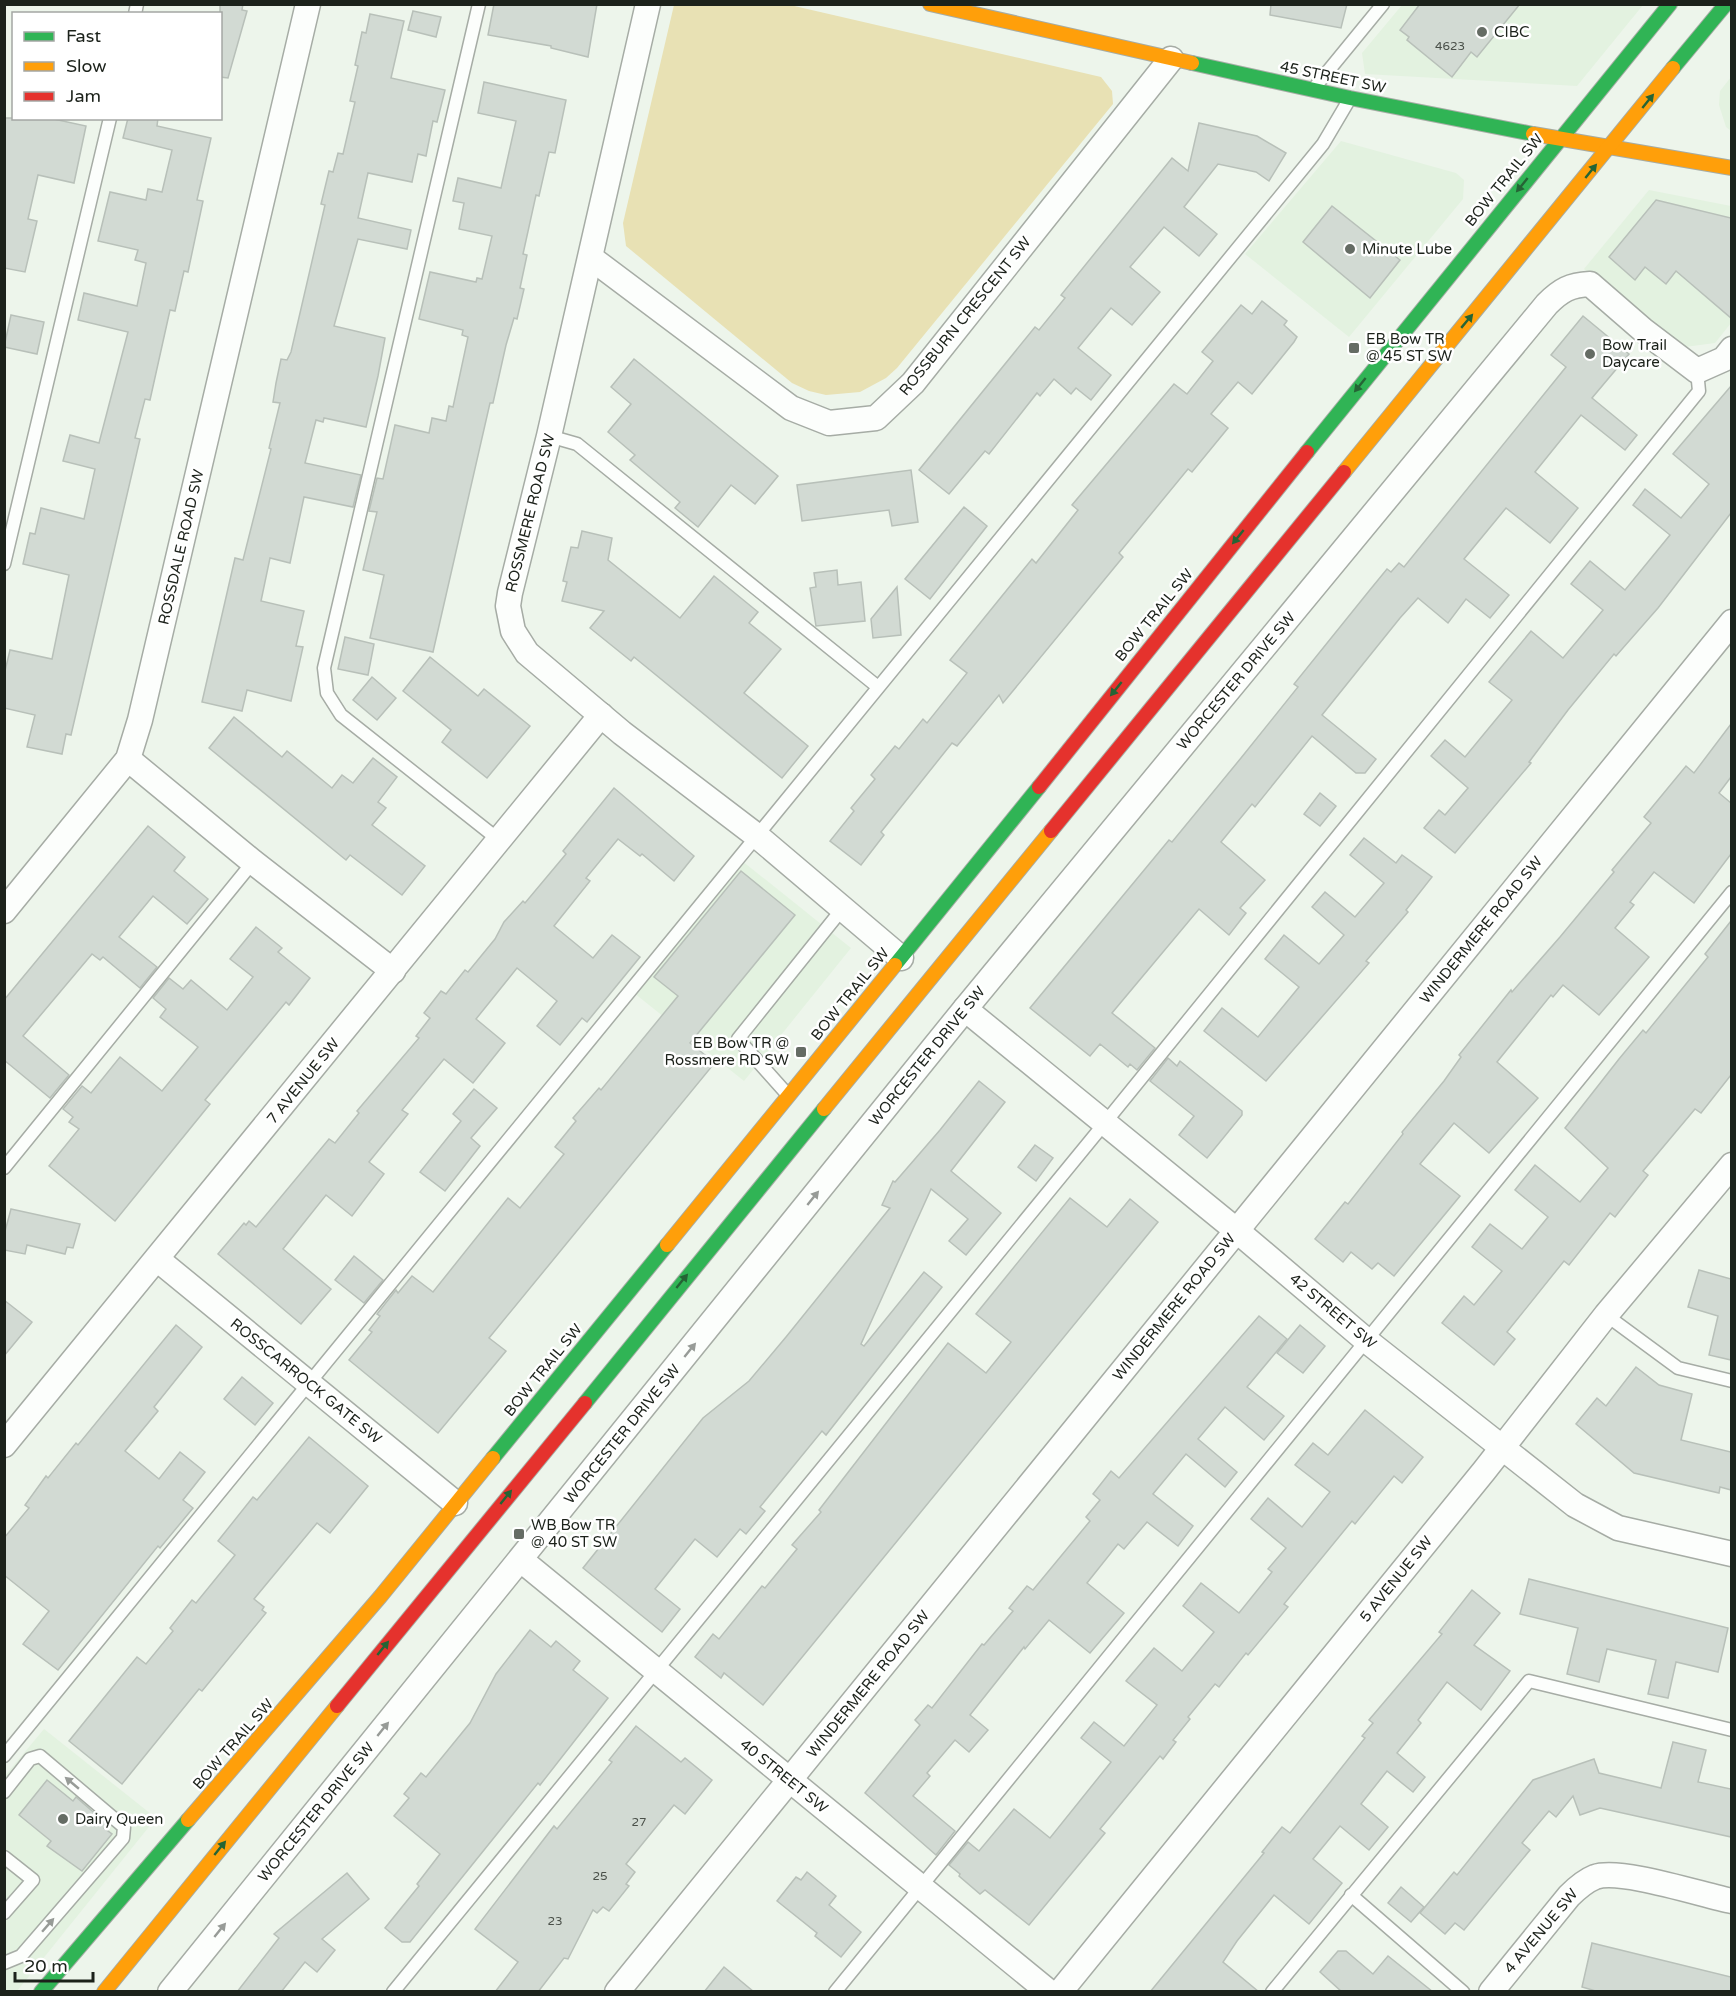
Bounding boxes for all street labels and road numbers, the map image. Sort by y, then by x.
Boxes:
street label: 45 STREET SW [1278,57,1388,97]
street label: BOW TRAIL SW [1461,130,1547,230]
street label: ROSSBURN CRESCENT SW [895,233,1035,399]
street label: ROSSMERE ROAD SW [502,432,558,594]
street label: ROSSDALE ROAD SW [154,467,208,627]
street label: BOW TRAIL SW [1111,565,1197,665]
street label: WORCESTER DRIVE SW [1173,608,1299,754]
street label: WINDERMERE ROAD SW [1416,853,1546,1007]
street label: BOW TRAIL SW [807,944,893,1044]
street label: WORCESTER DRIVE SW [865,983,989,1129]
street label: 7 AVENUE SW [263,1034,343,1128]
street label: WINDERMERE ROAD SW [1109,1230,1239,1384]
street label: 42 STREET SW [1286,1269,1380,1353]
street label: ROSSCARROCK GATE SW [227,1314,385,1448]
street label: BOW TRAIL SW [500,1320,586,1420]
street label: WORCESTER DRIVE SW [560,1361,684,1507]
street label: 5 AVENUE SW [1356,1532,1436,1626]
street label: WINDERMERE ROAD SW [803,1607,933,1761]
street label: BOW TRAIL SW [189,1695,277,1793]
street label: 40 STREET SW [736,1735,832,1817]
street label: WORCESTER DRIVE SW [254,1739,378,1885]
street label: 4 AVENUE SW [1500,1885,1582,1977]

